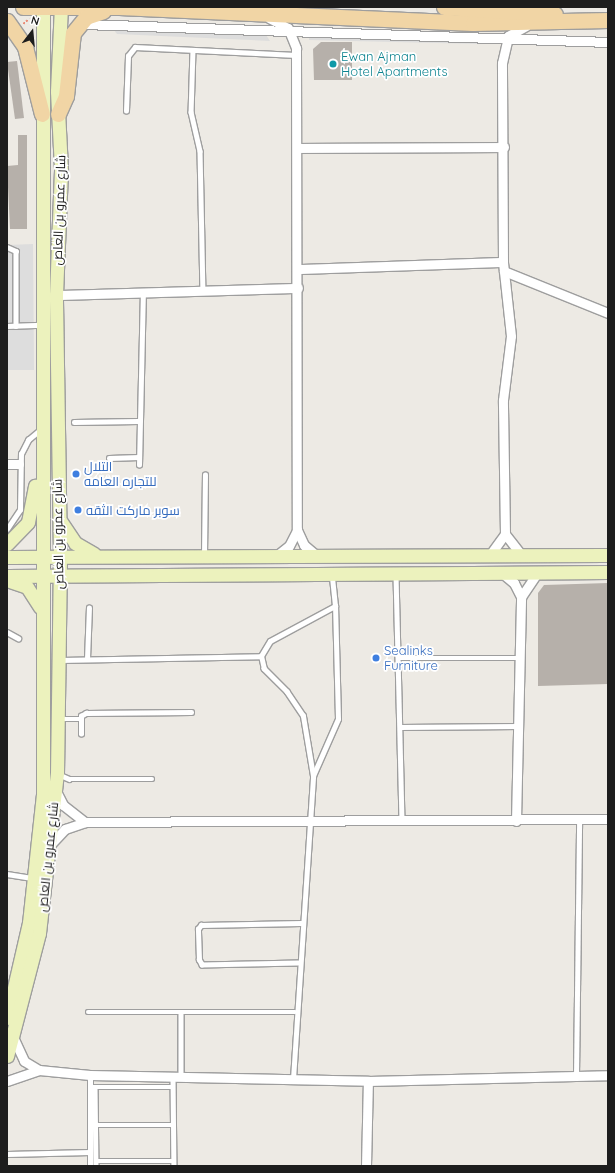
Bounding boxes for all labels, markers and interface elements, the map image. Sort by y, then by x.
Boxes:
north arrow [12,12,52,52]
text: N [29,13,41,28]
place label: Ewan Ajman Hotel Apartments [341,49,447,80]
marker: Ewan Ajman Hotel Apartments [328,59,338,69]
street label: شارع عمرو بن العاص [49,155,69,265]
place label: التلال للتجاره العامه [84,459,157,490]
marker: التلال للتجاره العامه [71,469,81,479]
street label: شارع عمرو بن العاص [49,479,67,589]
place label: سوبر ماركت الثقه [86,502,180,518]
marker: سوبر ماركت الثقه [73,505,83,515]
place label: Sealinks Furniture [384,643,438,674]
marker: Sealinks Furniture [371,653,381,663]
street label: شارع عمرو بن العاص [34,801,62,913]

